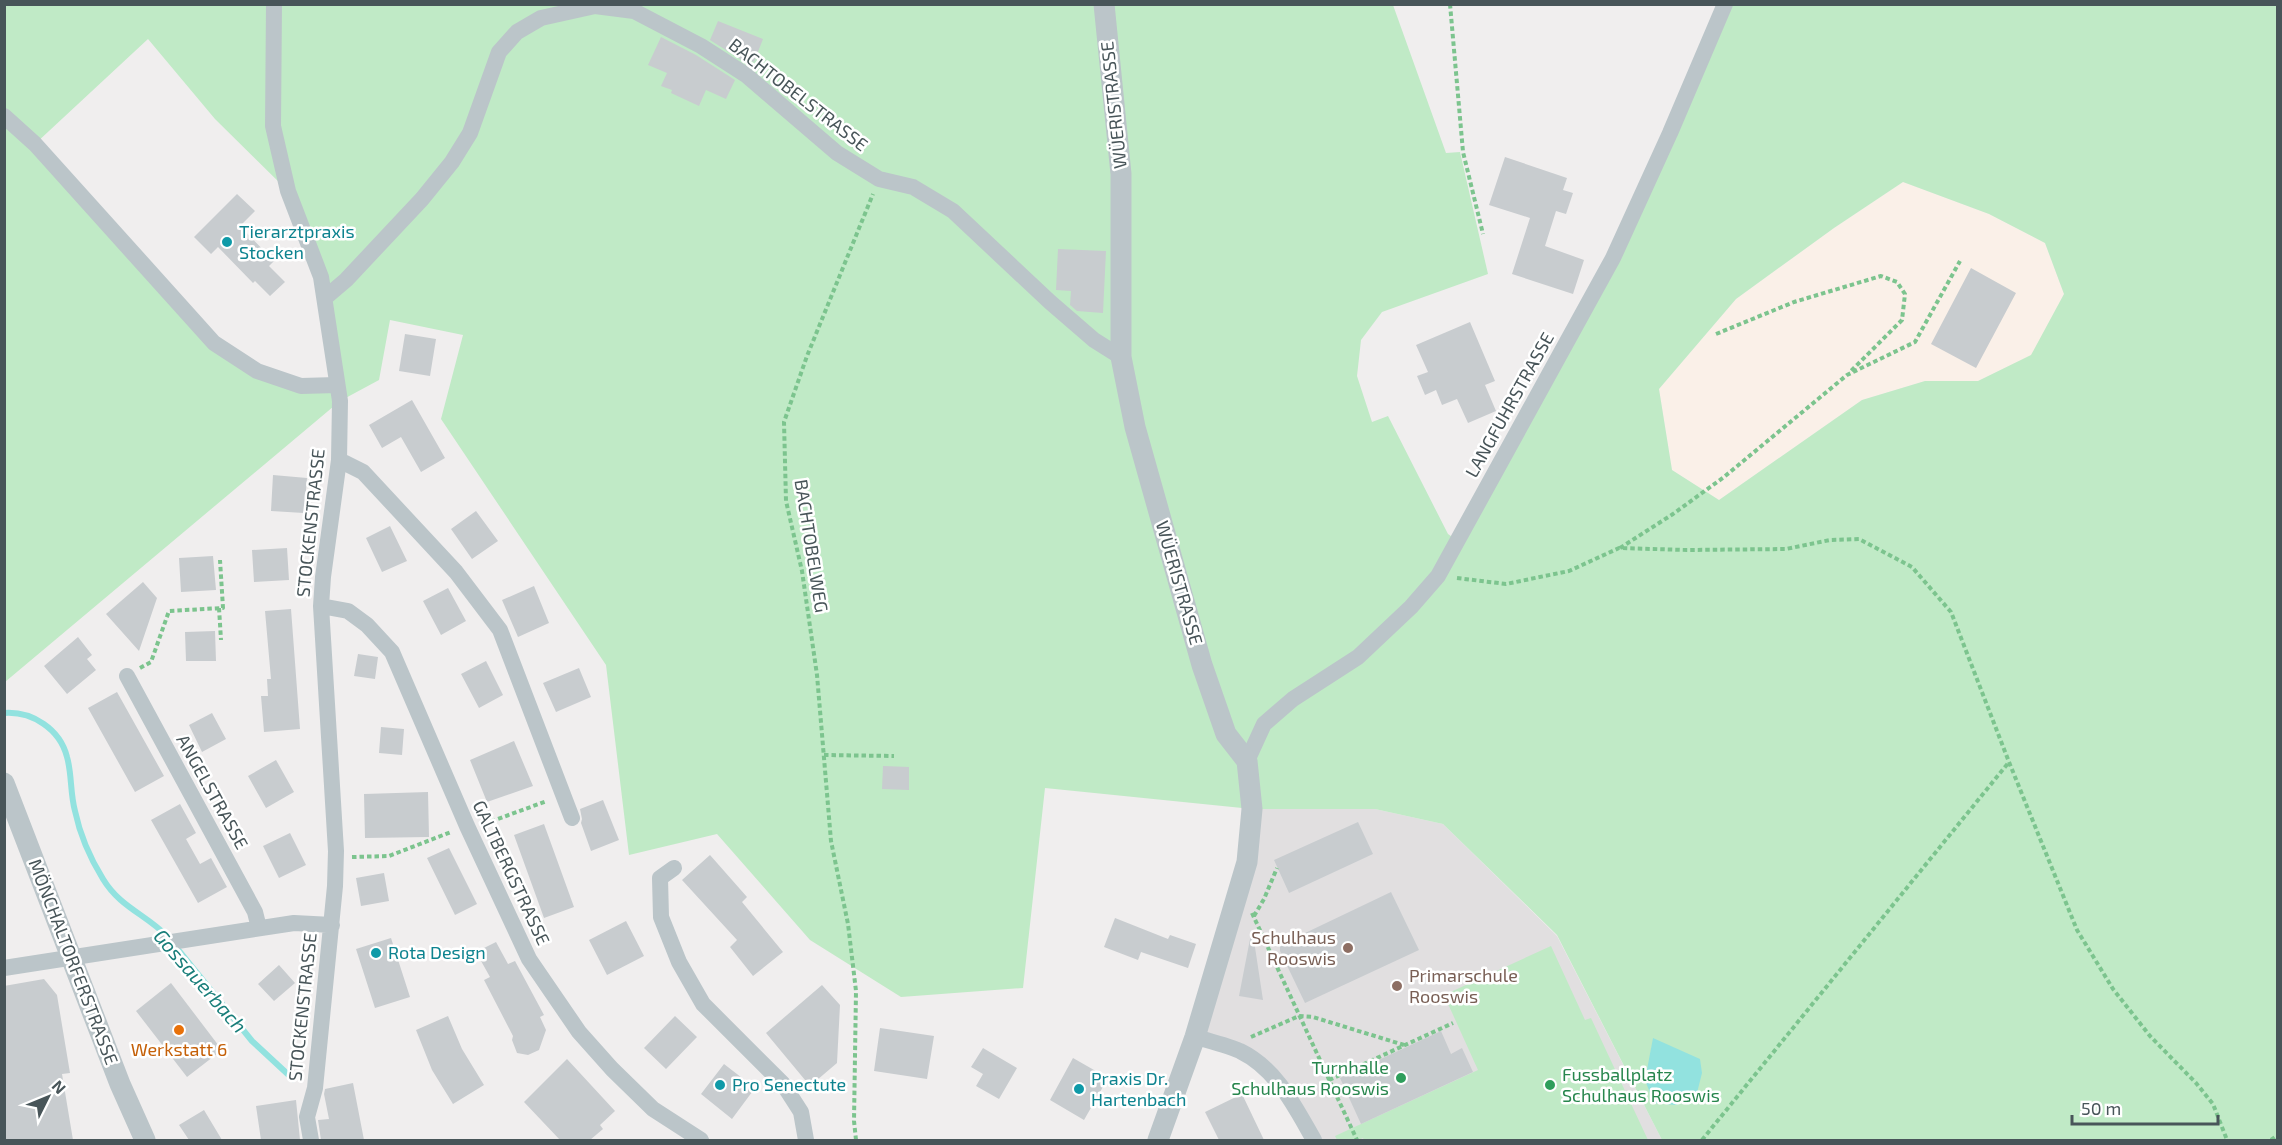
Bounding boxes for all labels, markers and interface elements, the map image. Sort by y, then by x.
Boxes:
street label: BACHTOBELSTRASSE [725,33,873,155]
street label: WÜERISTRASSE [1095,40,1131,170]
place label: Tierarztpraxis Stocken [239,220,355,263]
marker: Tierarztpraxis Stocken [220,235,234,249]
street label: LANGFUHRSTRASSE [1460,328,1558,481]
street label: STOCKENSTRASSE [291,448,329,598]
street label: BACHTOBELWEG [791,478,833,614]
street label: WÜERISTRASSE [1152,518,1208,647]
street label: ANGELSTRASSE [172,730,253,853]
street label: GALTBERGSTRASSE [469,797,555,948]
street label: MÖNCHALTORFERSTRASSE [24,856,123,1068]
water label: Gossauerbach [149,924,252,1037]
place label: Schulhaus Rooswis [1251,926,1336,969]
street label: STOCKENSTRASSE [283,932,321,1082]
place label: Rota Design [388,941,486,963]
marker: Schulhaus Rooswis [1341,941,1355,955]
marker: Rota Design [369,946,383,960]
place label: Primarschule Rooswis [1409,964,1518,1007]
marker: Primarschule Rooswis [1390,979,1404,993]
marker: Werkstatt 6 [172,1023,186,1037]
place label: Werkstatt 6 [131,1038,227,1060]
place label: Turnhalle Schulhaus Rooswis [1231,1056,1389,1099]
place label: Fussballplatz Schulhaus Rooswis [1562,1063,1720,1106]
north arrow [18,1067,78,1127]
place label: Praxis Dr. Hartenbach [1091,1067,1187,1110]
marker: Turnhalle Schulhaus Rooswis [1394,1071,1408,1085]
place label: Pro Senectute [732,1073,846,1095]
text: N [48,1076,70,1097]
marker: Pro Senectute [713,1078,727,1092]
marker: Fussballplatz Schulhaus Rooswis [1543,1078,1557,1092]
marker: Praxis Dr. Hartenbach [1072,1082,1086,1096]
scale bar [2072,1088,2218,1126]
text: 50 m [2081,1097,2121,1119]

